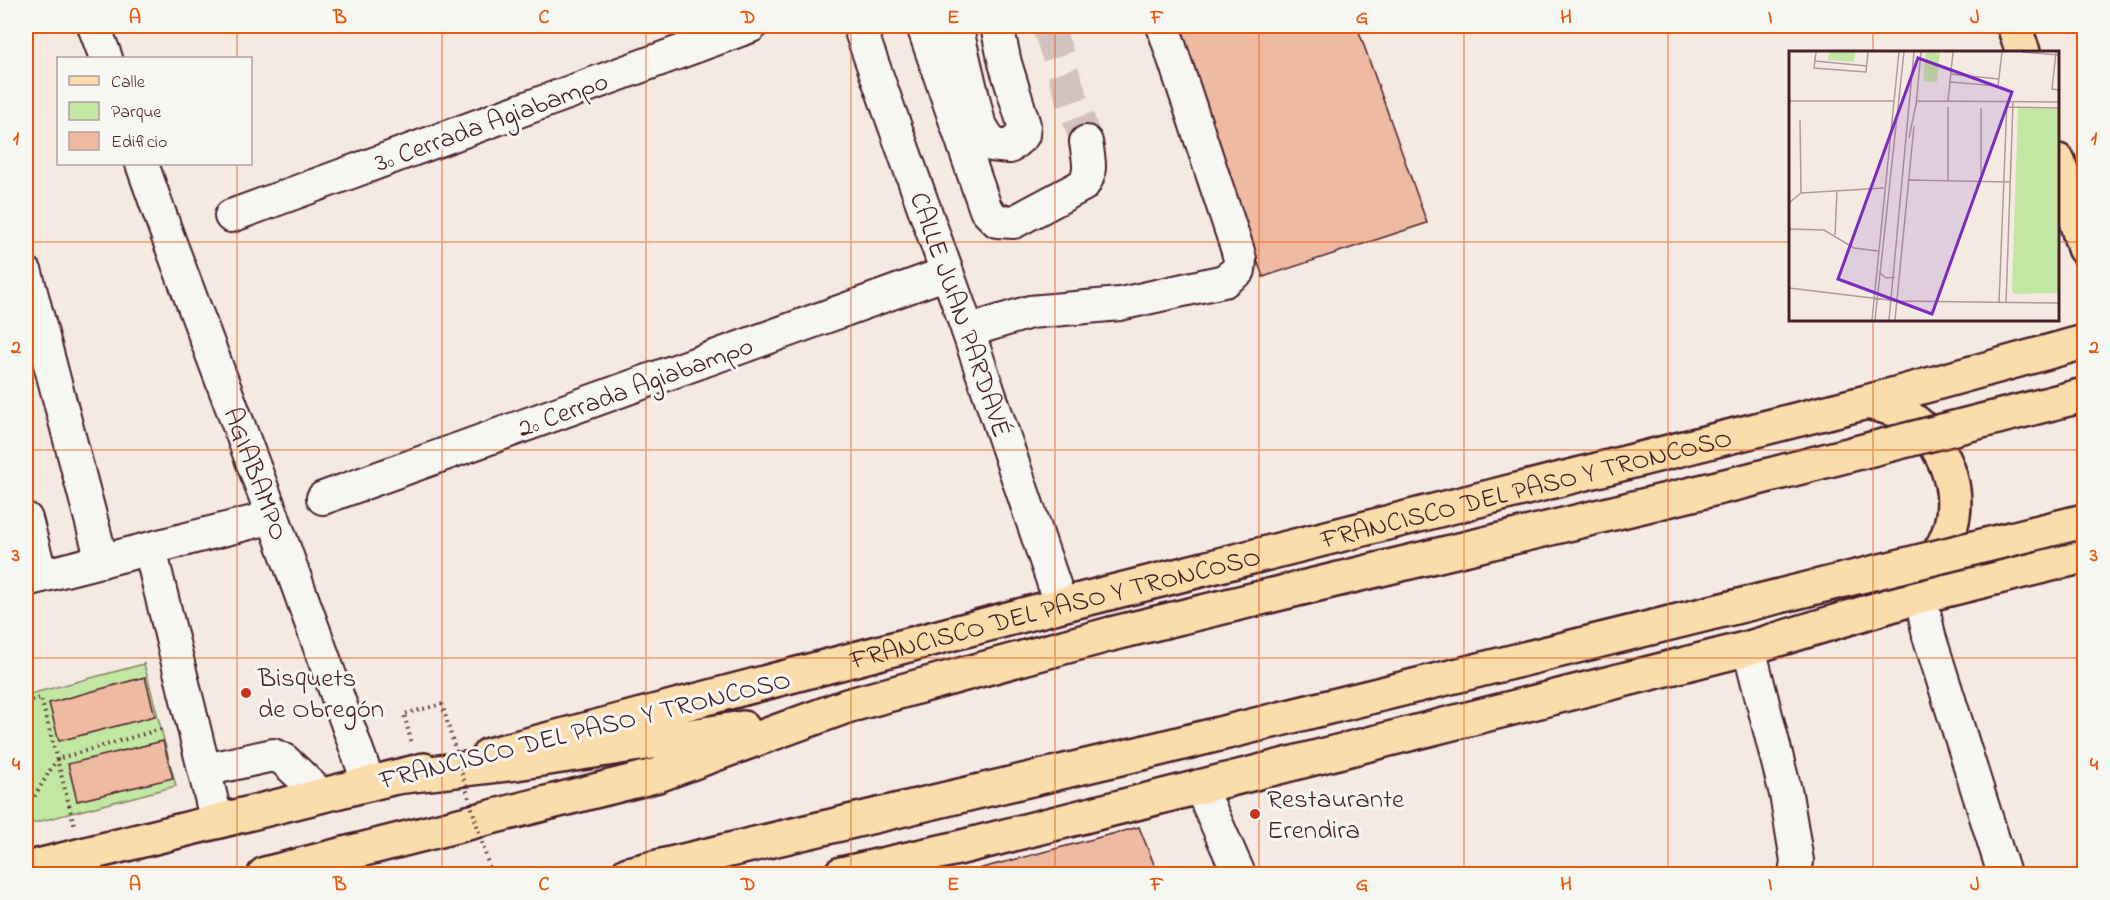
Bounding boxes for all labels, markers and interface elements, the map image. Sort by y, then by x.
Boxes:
text: A [129,4,141,33]
text: B [332,4,347,33]
text: C [539,4,550,33]
text: D [740,4,755,33]
text: E [947,4,959,33]
text: F [1150,4,1164,33]
text: G [1356,4,1369,33]
text: H [1560,4,1572,33]
text: I [1768,4,1773,33]
text: J [1970,4,1980,33]
inset map [1789,51,2059,321]
legend [57,57,252,165]
street label: 3º Cerrada Agiabampo [370,63,614,184]
text: Calle [111,70,146,96]
text: Parque [111,100,162,126]
text: 1 [13,125,20,154]
text: 1 [2091,125,2098,154]
text: Edificio [111,130,167,156]
street label: CALLE JUAN PARDAVÉ [898,187,1020,443]
street label: 2º Cerrada Agiabampo [513,328,759,449]
text: 2 [10,334,21,363]
text: 2 [2088,334,2099,363]
street label: AGIABAMPO [212,402,297,546]
street label: FRANCISCO DEL PASO Y TRONCOSO [1316,420,1736,561]
street label: FRANCISCO DEL PASO Y TRONCOSO [845,538,1265,682]
text: 3 [11,542,20,571]
text: 3 [2089,542,2098,571]
place label: Bisquets de Obregón [257,660,384,730]
street label: FRANCISCO DEL PASO Y TRONCOSO [375,661,795,802]
marker: Bisquets de Obregón [239,686,253,700]
text: 4 [12,751,21,780]
text: 4 [2090,751,2099,780]
place label: Restaurante Erendira [1267,781,1405,851]
marker: Restaurante Erendira [1248,807,1262,821]
text: A [129,871,141,900]
text: B [332,871,347,900]
text: C [539,871,550,900]
text: D [740,871,755,900]
text: E [947,871,959,900]
text: F [1150,871,1164,900]
text: G [1356,871,1369,900]
text: H [1560,871,1572,900]
text: I [1768,871,1773,900]
text: J [1970,871,1980,900]

